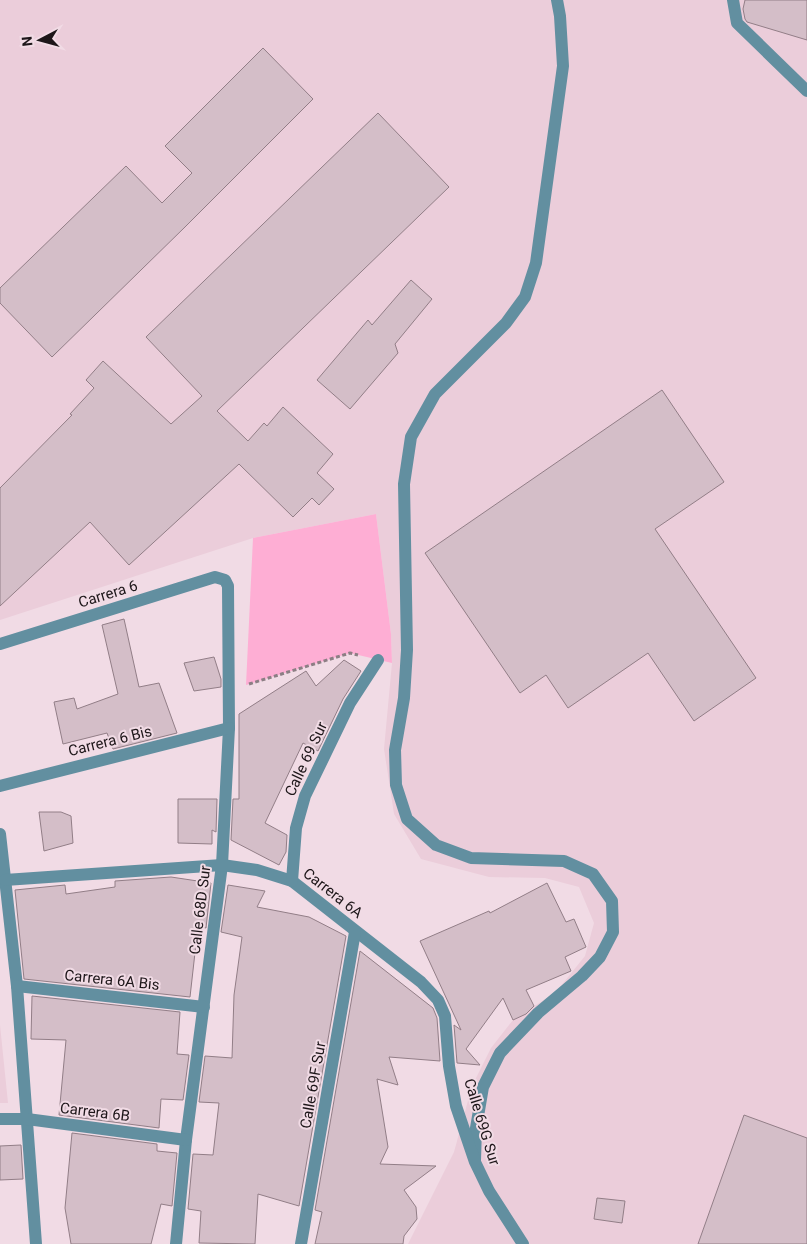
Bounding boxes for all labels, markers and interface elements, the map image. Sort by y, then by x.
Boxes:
north arrow [15,15,65,65]
text: N [19,36,36,47]
street label: Carrera 6 [76,576,140,612]
street label: Calle 69 Sur [281,719,331,799]
street label: Carrera 6 Bis [66,722,154,760]
street label: Calle 68D Sur [186,864,214,956]
street label: Carrera 6A [300,864,367,922]
street label: Carrera 6A Bis [64,966,160,994]
street label: Calle 69F Sur [296,1040,330,1130]
street label: Calle 69G Sur [460,1076,504,1168]
street label: Carrera 6B [59,1099,131,1125]

